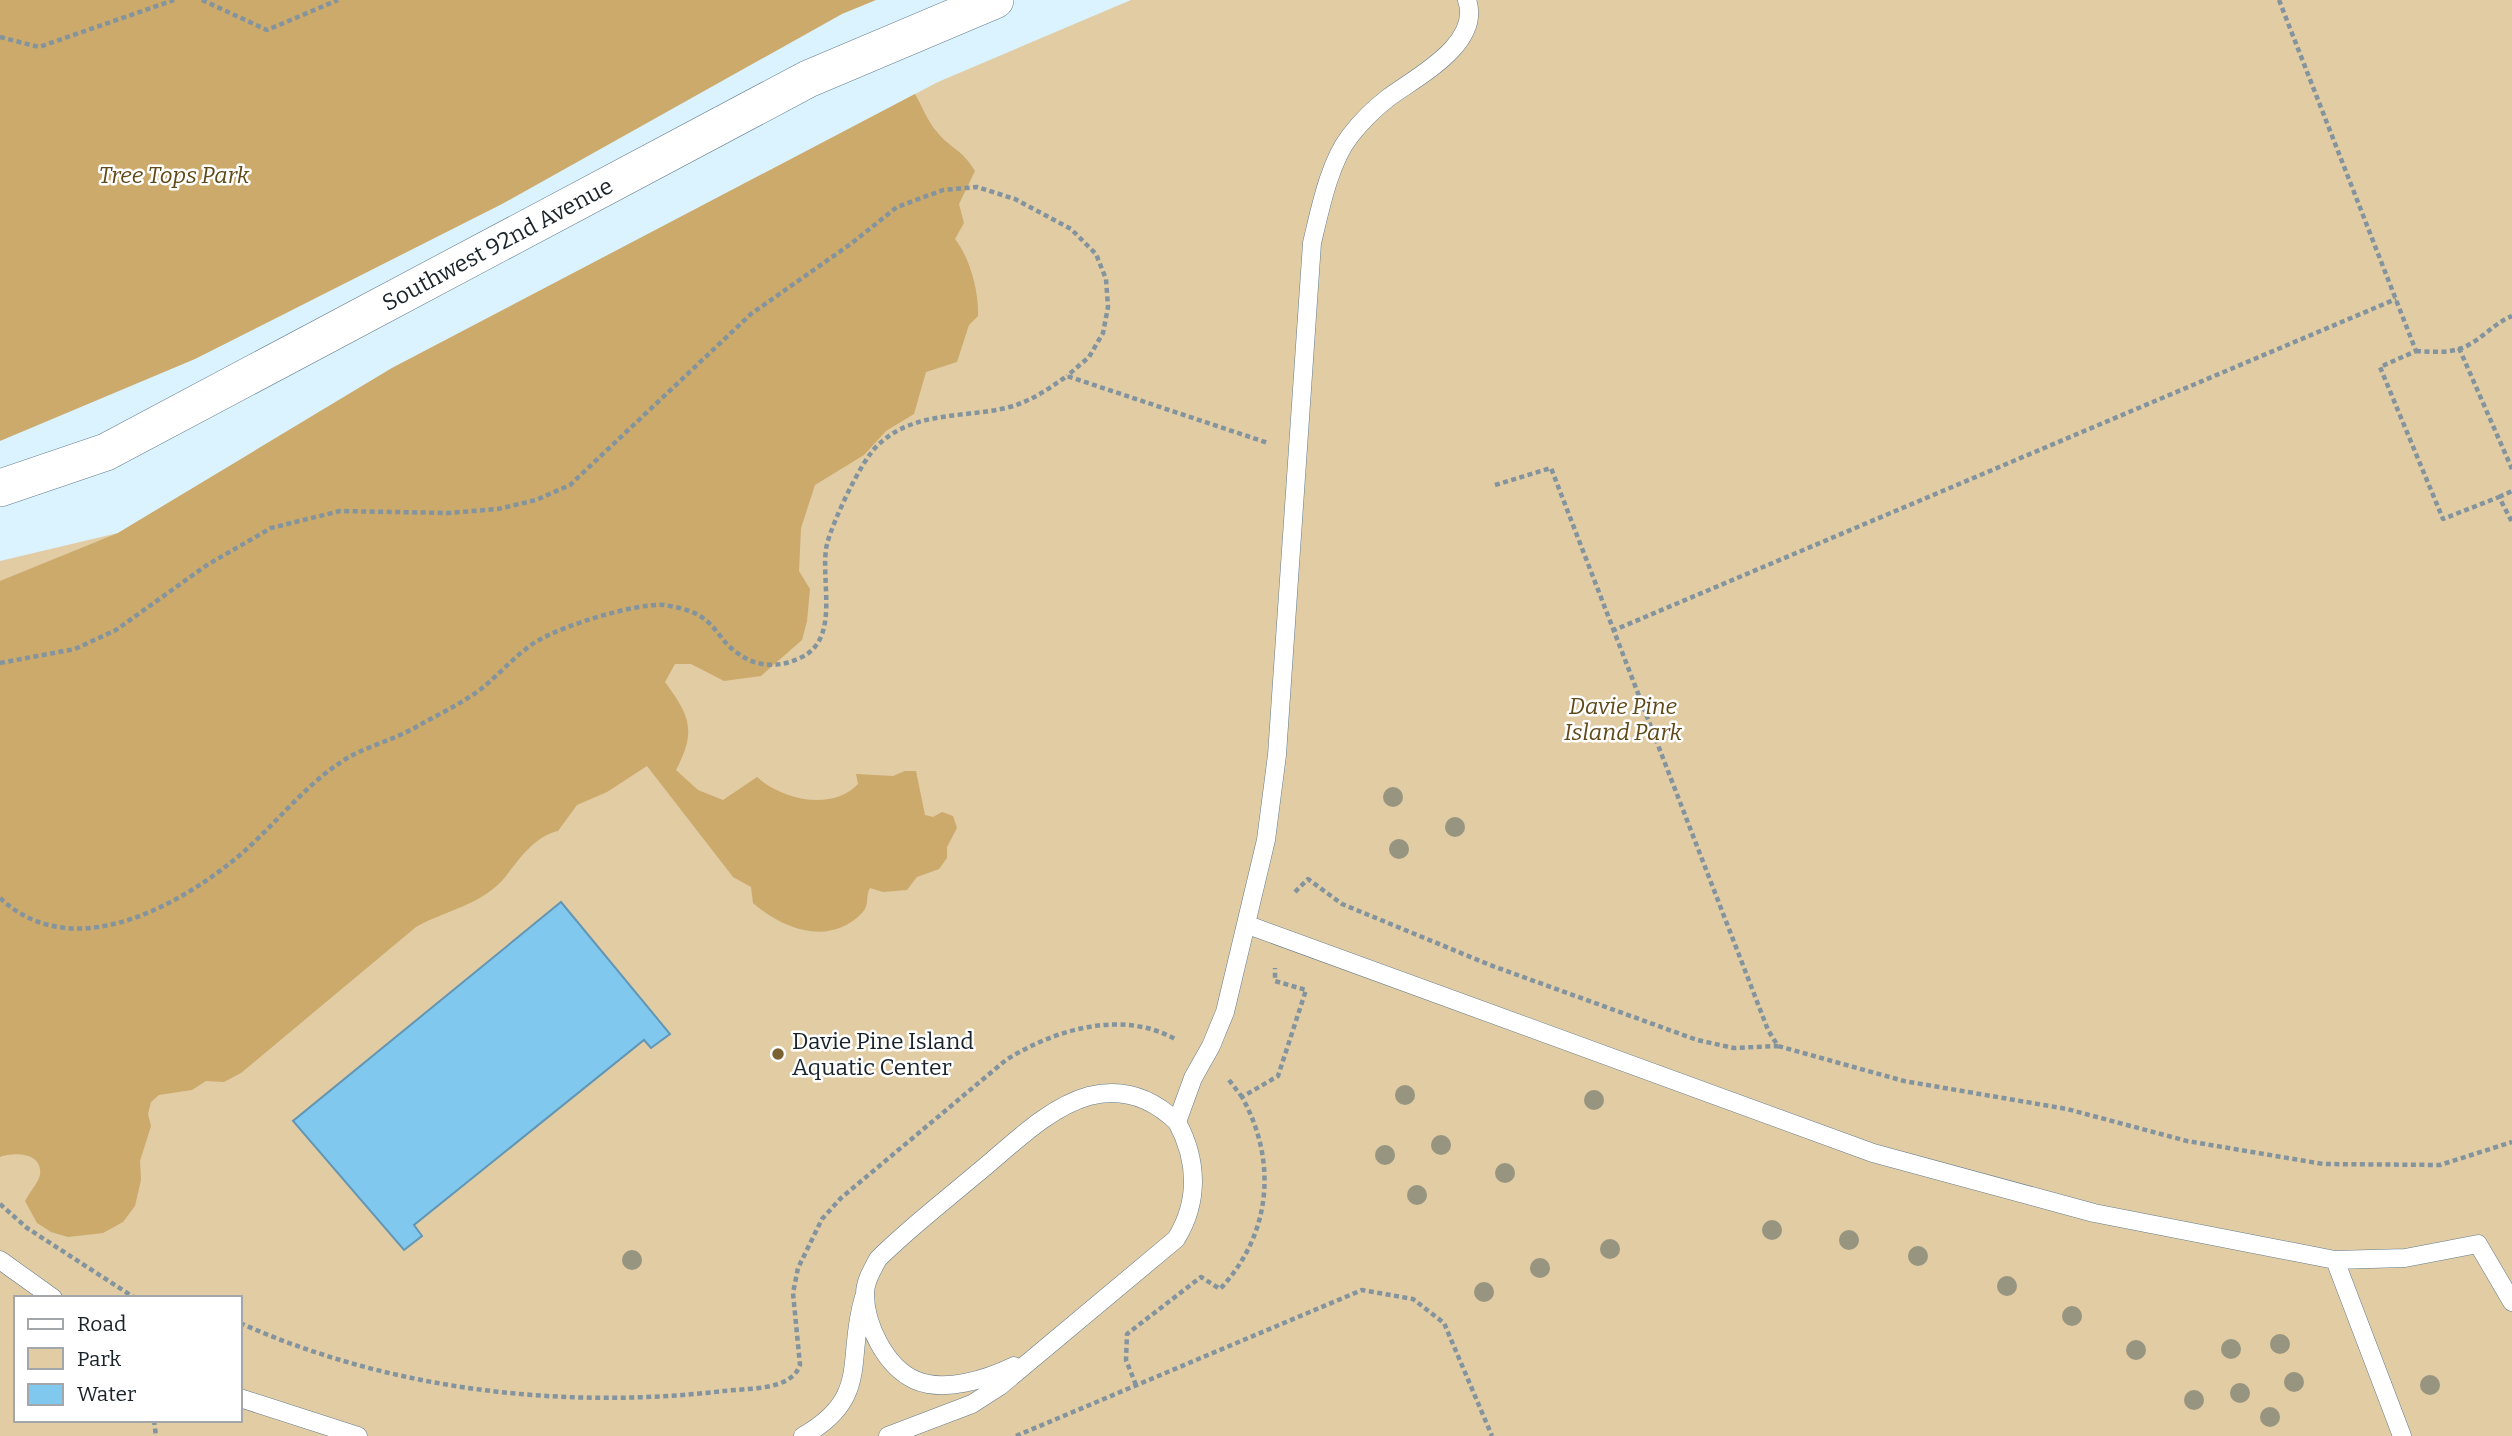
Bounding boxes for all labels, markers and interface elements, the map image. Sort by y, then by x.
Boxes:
park label: Tree Tops Park [99,161,250,189]
street label: Southwest 92nd Avenue [377,171,617,317]
park label: Davie Pine Island Park [1564,692,1683,746]
place label: Davie Pine Island Aquatic Center [792,1027,974,1081]
marker: Davie Pine Island Aquatic Center [770,1046,786,1062]
legend [14,1296,242,1422]
text: Road [77,1311,126,1337]
text: Park [77,1346,121,1372]
text: Water [77,1381,136,1407]

